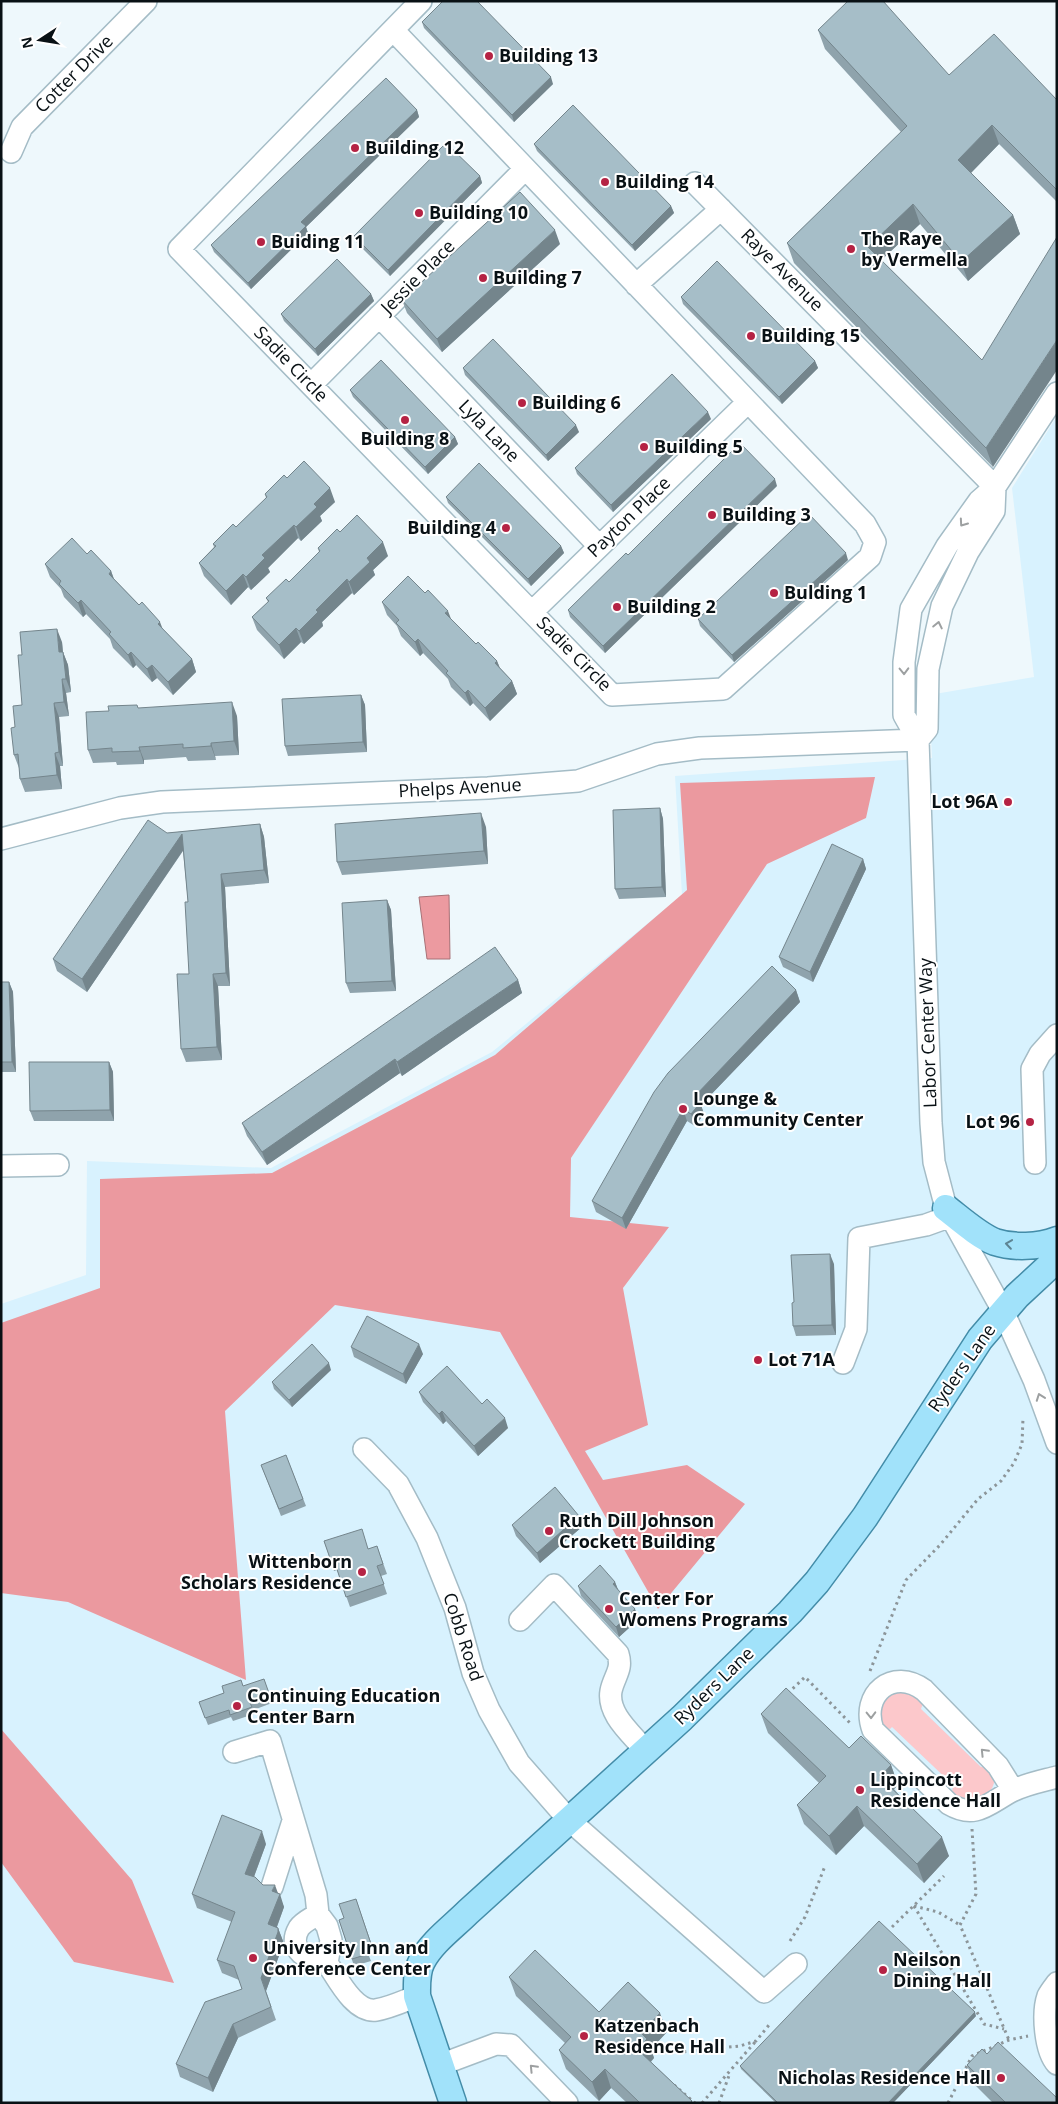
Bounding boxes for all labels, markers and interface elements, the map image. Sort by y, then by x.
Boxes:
north arrow [15,15,65,65]
street label: Cotter Drive [29,29,118,118]
text: N [16,35,37,50]
place label: Building 13 [499,43,598,67]
marker: Building 13 [483,50,495,62]
place label: Building 12 [365,135,464,159]
marker: Building 12 [349,142,361,154]
place label: Building 14 [615,169,714,193]
marker: Building 14 [599,176,611,188]
place label: Building 10 [429,200,528,224]
marker: Building 10 [413,207,425,219]
street label: Raye Avenue [736,223,829,316]
place label: The Raye by Vermella [861,226,968,271]
place label: Buiding 11 [271,229,365,253]
street label: Jessie Place [374,234,460,320]
marker: Buiding 11 [255,236,267,248]
marker: The Raye by Vermella [845,243,857,255]
place label: Building 7 [493,265,582,289]
marker: Building 7 [477,272,489,284]
street label: Sadie Circle [249,320,334,406]
place label: Building 15 [761,323,860,347]
marker: Building 15 [745,330,757,342]
place label: Building 6 [532,390,621,414]
street label: Lyla Lane [454,394,526,467]
marker: Building 6 [516,397,528,409]
marker: Building 8 [399,414,411,426]
place label: Building 8 [361,426,449,450]
place label: Building 5 [654,434,743,458]
marker: Building 5 [638,441,650,453]
street label: Payton Place [582,471,675,562]
place label: Building 3 [722,502,811,526]
marker: Building 3 [706,509,718,521]
place label: Building 4 [407,515,496,539]
one-way arrow [960,517,969,527]
marker: Building 4 [500,522,512,534]
place label: Bulding 1 [784,580,867,604]
marker: Bulding 1 [768,587,780,599]
place label: Building 2 [627,594,716,618]
marker: Building 2 [611,601,623,613]
street label: Sadie Circle [532,611,617,696]
one-way arrow [932,621,942,630]
one-way arrow [899,668,909,675]
street label: Phelps Avenue [398,772,522,802]
place label: Lot 96A [931,789,999,813]
marker: Lot 96A [1002,796,1014,808]
street label: Labor Center Way [912,957,942,1108]
place label: Lounge & Community Center [693,1086,863,1131]
marker: Lounge & Community Center [677,1103,689,1115]
place label: Lot 96 [966,1109,1020,1133]
marker: Lot 96 [1024,1116,1036,1128]
one-way arrow [1005,1239,1013,1249]
street label: Ryders Lane [922,1319,1000,1416]
place label: Lot 71A [768,1347,835,1371]
marker: Lot 71A [752,1354,764,1366]
one-way arrow [1036,1393,1046,1402]
place label: Ruth Dill Johnson Crockett Building [559,1508,715,1553]
marker: Ruth Dill Johnson Crockett Building [543,1525,555,1537]
place label: Wittenborn Scholars Residence [181,1549,352,1594]
marker: Wittenborn Scholars Residence [356,1566,368,1578]
place label: Center For Womens Programs [619,1586,788,1631]
street label: Cobb Road [438,1589,490,1684]
marker: Center For Womens Programs [603,1603,615,1615]
street label: Ryders Lane [668,1641,758,1729]
place label: Continuing Education Center Barn [247,1683,440,1728]
marker: Continuing Education Center Barn [231,1700,243,1712]
one-way arrow [866,1711,876,1719]
one-way arrow [981,1748,990,1757]
place label: Lippincott Residence Hall [870,1767,1001,1812]
marker: Lippincott Residence Hall [854,1784,866,1796]
place label: University Inn and Conference Center [263,1935,431,1980]
place label: Neilson Dining Hall [893,1947,991,1992]
marker: University Inn and Conference Center [247,1952,259,1964]
marker: Neilson Dining Hall [877,1964,889,1976]
place label: Katzenbach Residence Hall [594,2013,725,2058]
marker: Katzenbach Residence Hall [578,2030,590,2042]
one-way arrow [530,2065,539,2074]
place label: Nicholas Residence Hall [778,2065,991,2089]
marker: Nicholas Residence Hall [995,2072,1007,2084]

